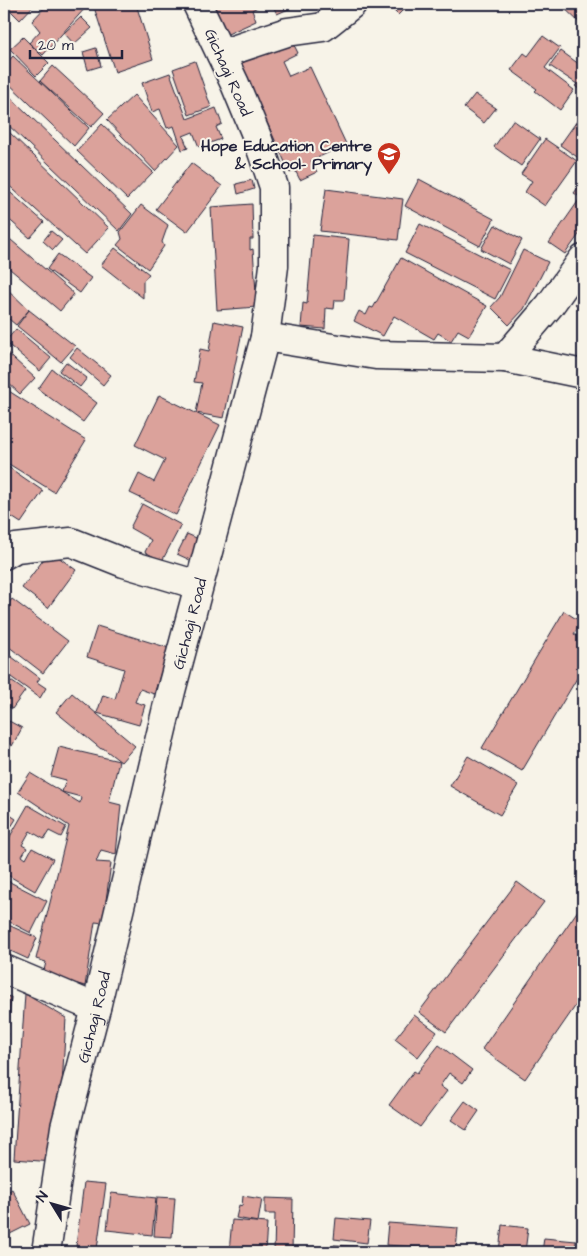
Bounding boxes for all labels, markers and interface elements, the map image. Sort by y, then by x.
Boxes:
street label: Gichagi Road [198,25,257,120]
scale bar [30,28,122,60]
text: 20 m [38,35,74,56]
place label: Hope Education Centre & School- Primary [201,135,372,176]
school or university icon: Hope Education Centre & School- Primary [376,141,402,175]
street label: Gichagi Road [167,576,213,672]
street label: Gichagi Road [72,969,116,1065]
north arrow [28,1178,78,1228]
text: N [32,1187,53,1206]

